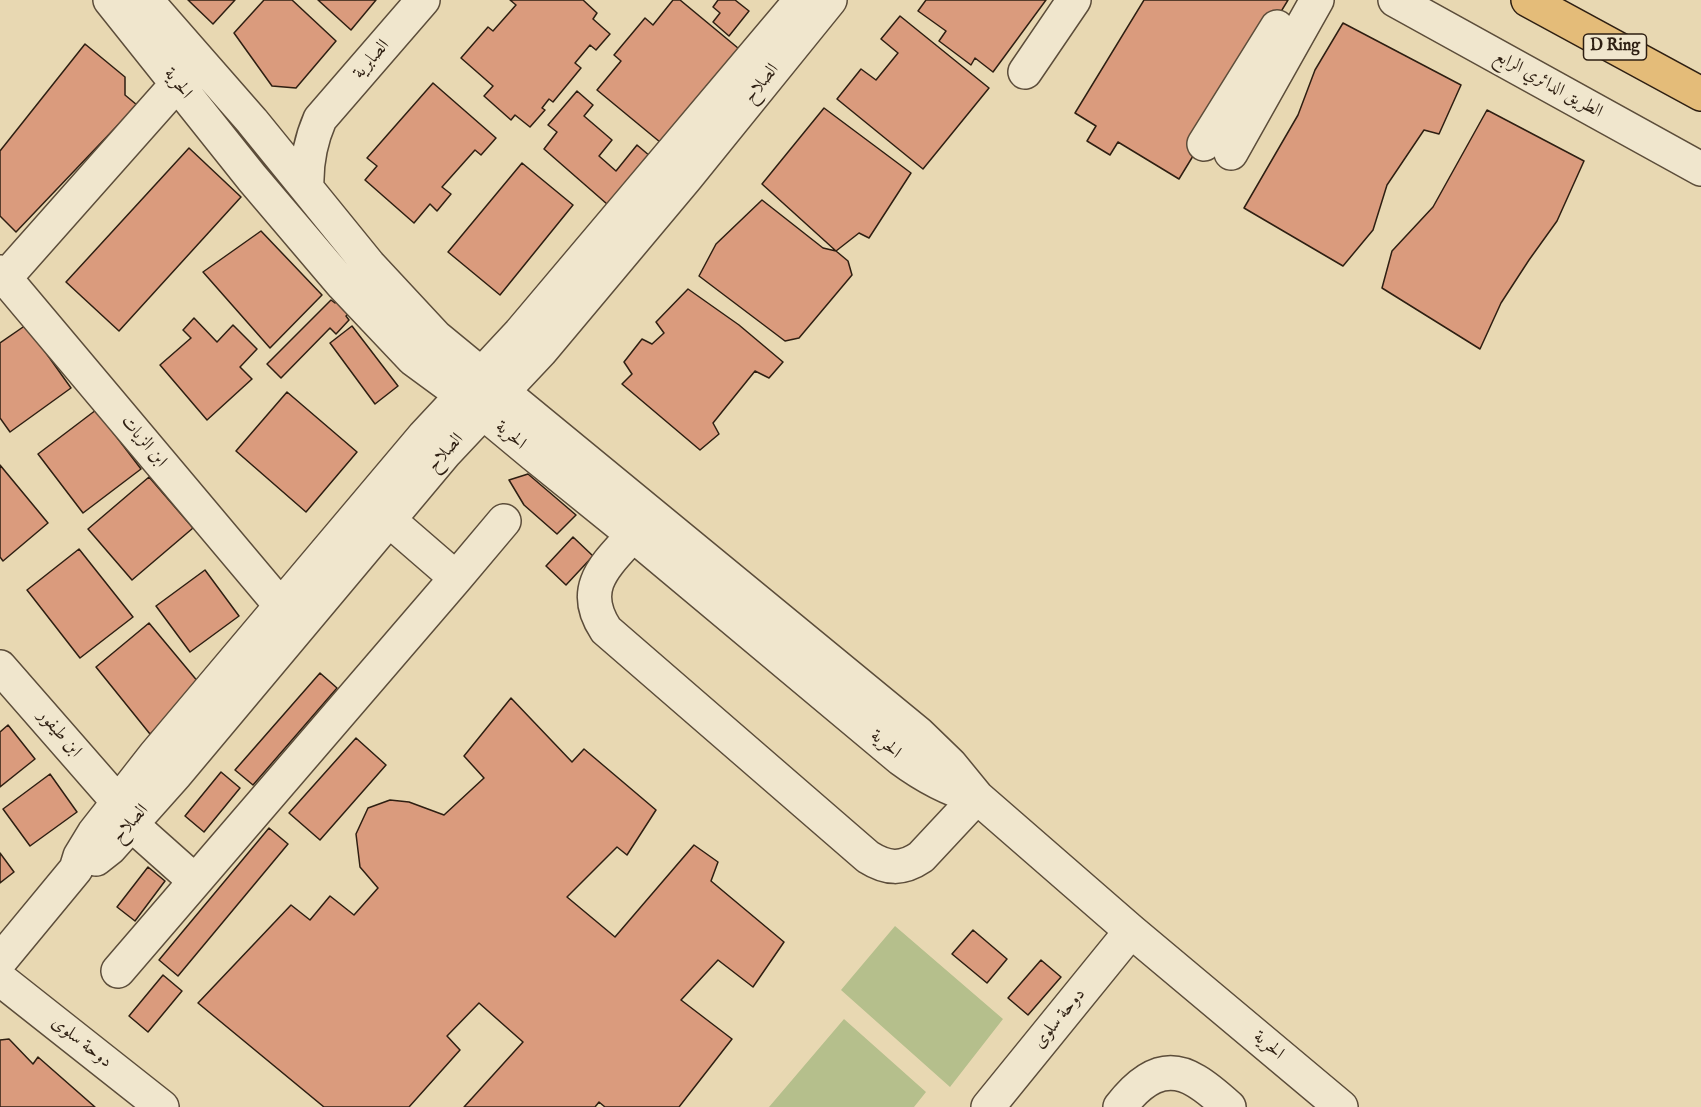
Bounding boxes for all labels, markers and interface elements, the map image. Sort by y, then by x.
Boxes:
road number: D Ring [1584,34,1646,60]
street label: الصابرية [349,36,395,84]
street label: الطريق الدائري الرابع [1490,46,1606,124]
street label: الصلاح [740,60,784,108]
street label: الحرية [158,64,196,104]
street label: ابن الزيات [115,412,171,472]
street label: الحرية [490,417,530,455]
street label: الصلاح [423,429,469,477]
street label: ابن طيفور [32,706,86,762]
street label: الحرية [865,726,905,764]
street label: الصلاح [108,800,154,848]
street label: دوحة سلوى [1029,985,1091,1053]
street label: دوحة سلوى [46,1013,116,1073]
street label: الحرية [1248,1027,1288,1065]

